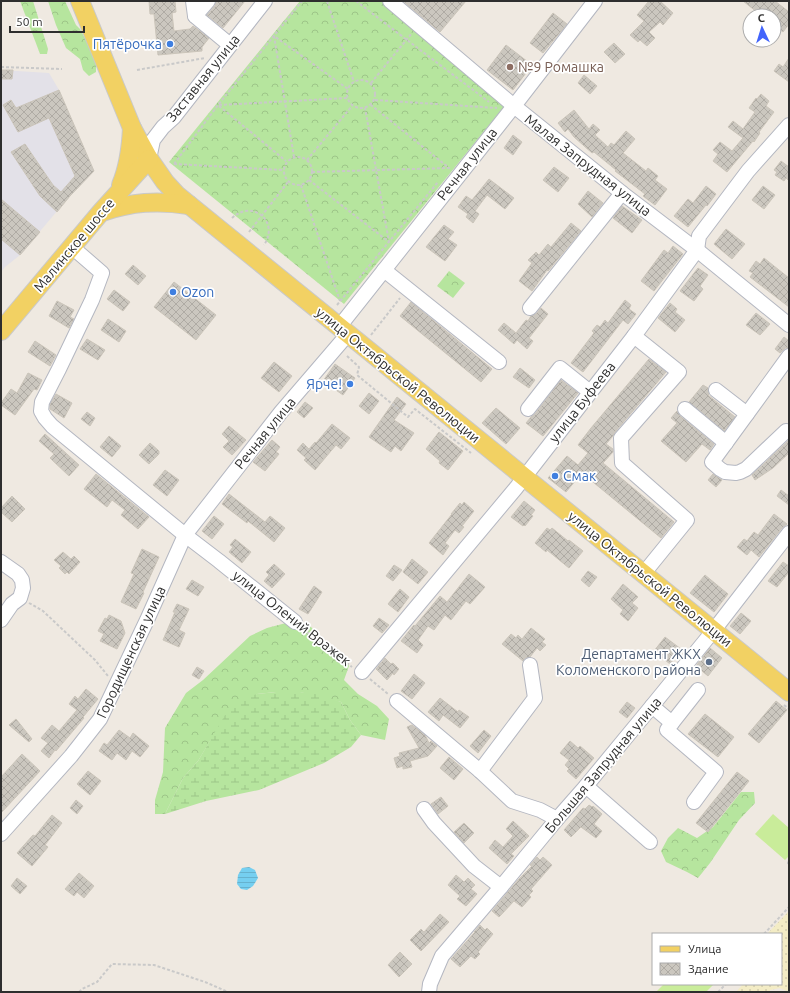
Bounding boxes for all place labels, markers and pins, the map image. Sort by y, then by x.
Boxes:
place label: Пятёрочка [93,36,162,52]
marker: Пятёрочка [165,39,175,49]
place label: №9 Ромашка [518,59,604,75]
marker: №9 Ромашка [505,62,515,72]
place label: Ozon [181,284,214,300]
marker: Ozon [168,287,178,297]
place label: Ярче! [306,376,342,392]
marker: Ярче! [345,379,355,389]
place label: Смак [563,468,596,484]
marker: Смак [550,471,560,481]
place label: Департамент ЖКХ Коломенского района [556,646,701,678]
marker: Департамент ЖКХ Коломенского района [704,657,714,667]

